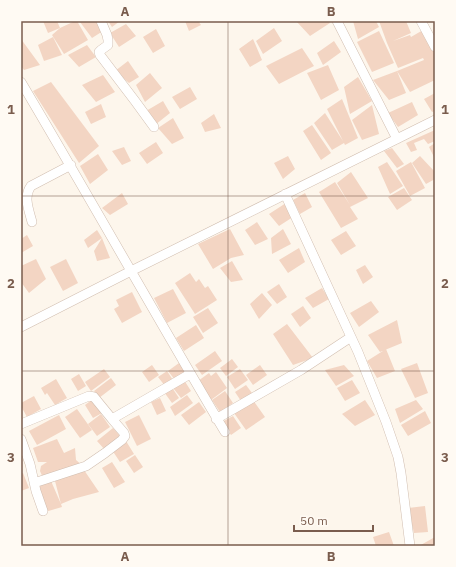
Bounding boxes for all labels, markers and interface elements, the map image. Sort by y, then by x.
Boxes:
text: A [121,3,130,20]
text: B [327,3,336,20]
text: 1 [7,101,15,118]
text: 1 [441,101,449,118]
text: 2 [7,275,15,292]
text: 2 [441,275,449,292]
text: 3 [7,449,15,466]
text: 3 [441,449,449,466]
scale bar [294,507,373,533]
text: 50 m [300,513,328,528]
text: A [121,548,130,565]
text: B [327,548,336,565]

